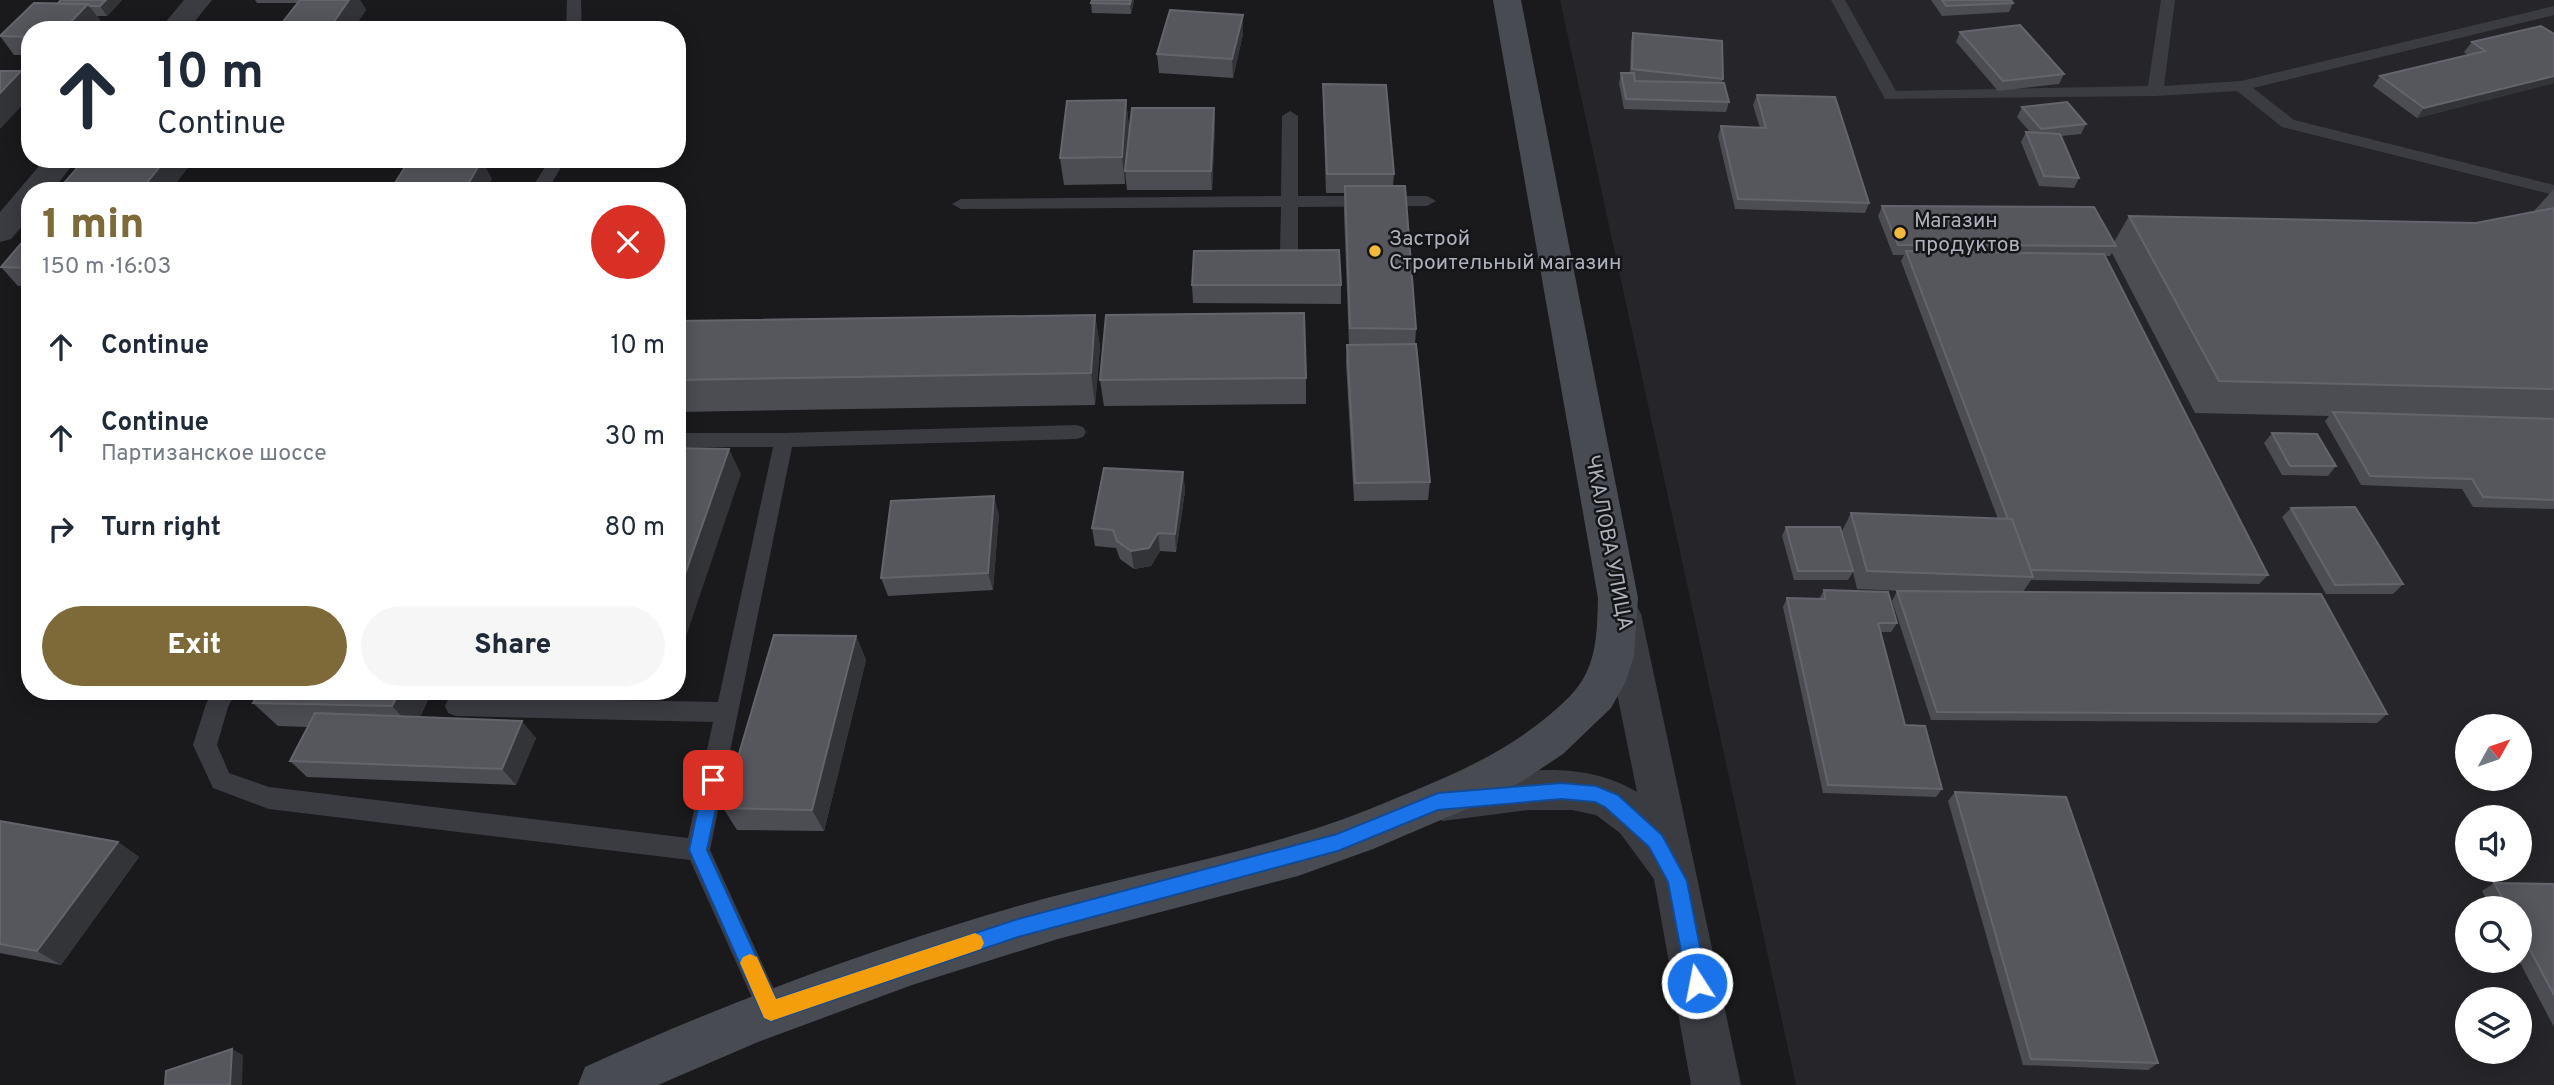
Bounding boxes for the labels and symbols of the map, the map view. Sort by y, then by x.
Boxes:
place label: Магазин продуктов [1914,208,2020,259]
marker: Магазин продуктов [1892,225,1908,241]
place label: Застрой Строительный магазин [1389,226,1621,277]
marker: Застрой Строительный магазин [1367,243,1383,259]
street label: ЧКАЛОВА УЛИЦА [1578,453,1638,633]
north arrow [2455,714,2532,791]
pin [683,750,743,810]
position arrow [1660,946,1734,1020]

